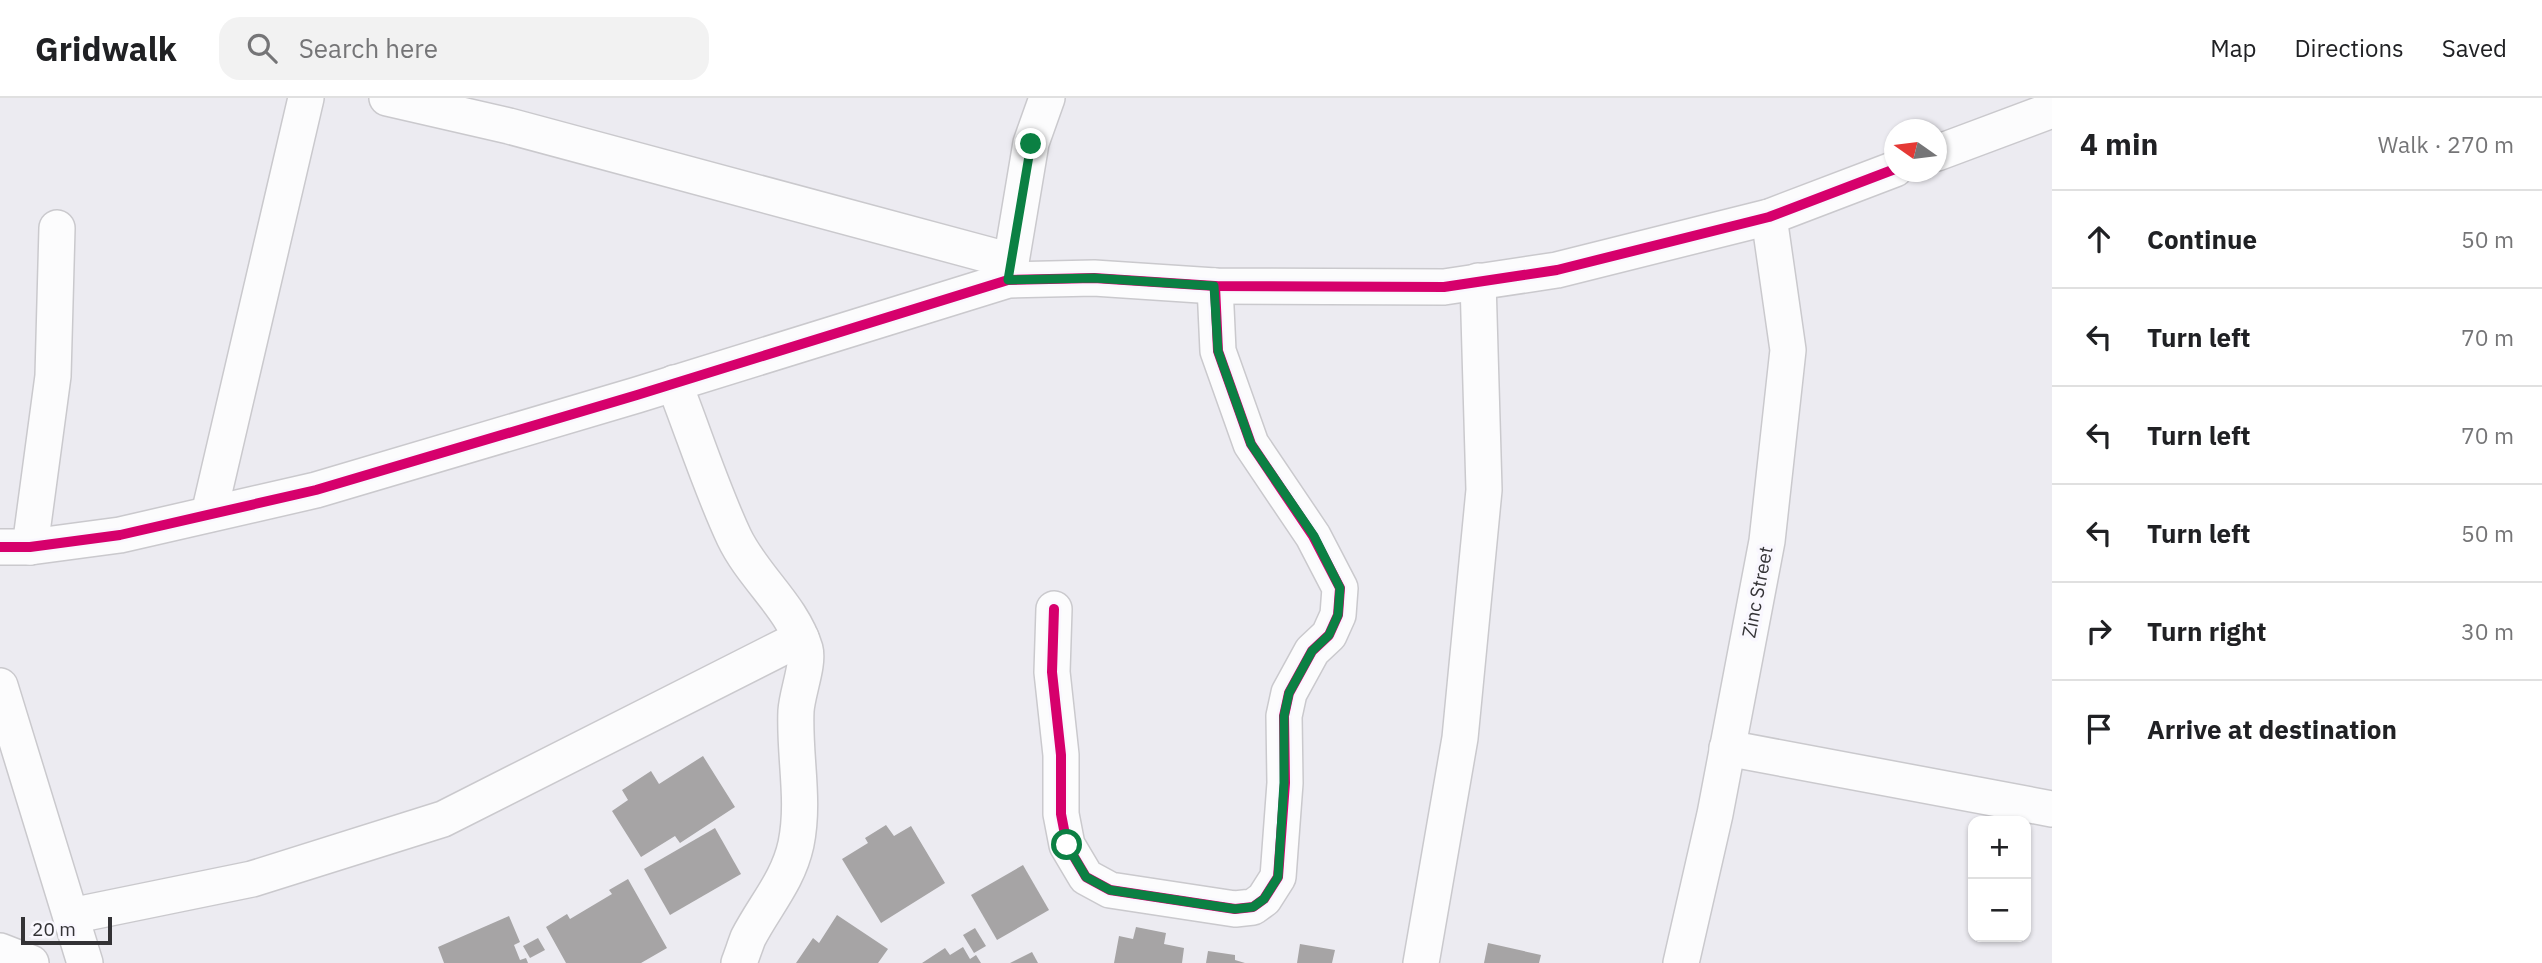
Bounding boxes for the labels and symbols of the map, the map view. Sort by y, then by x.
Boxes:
north arrow [1884,119,1947,182]
route end [1015,128,1046,159]
street label: Zinc Street [1736,544,1778,640]
route start [1051,829,1082,860]
scale bar [21,914,112,946]

